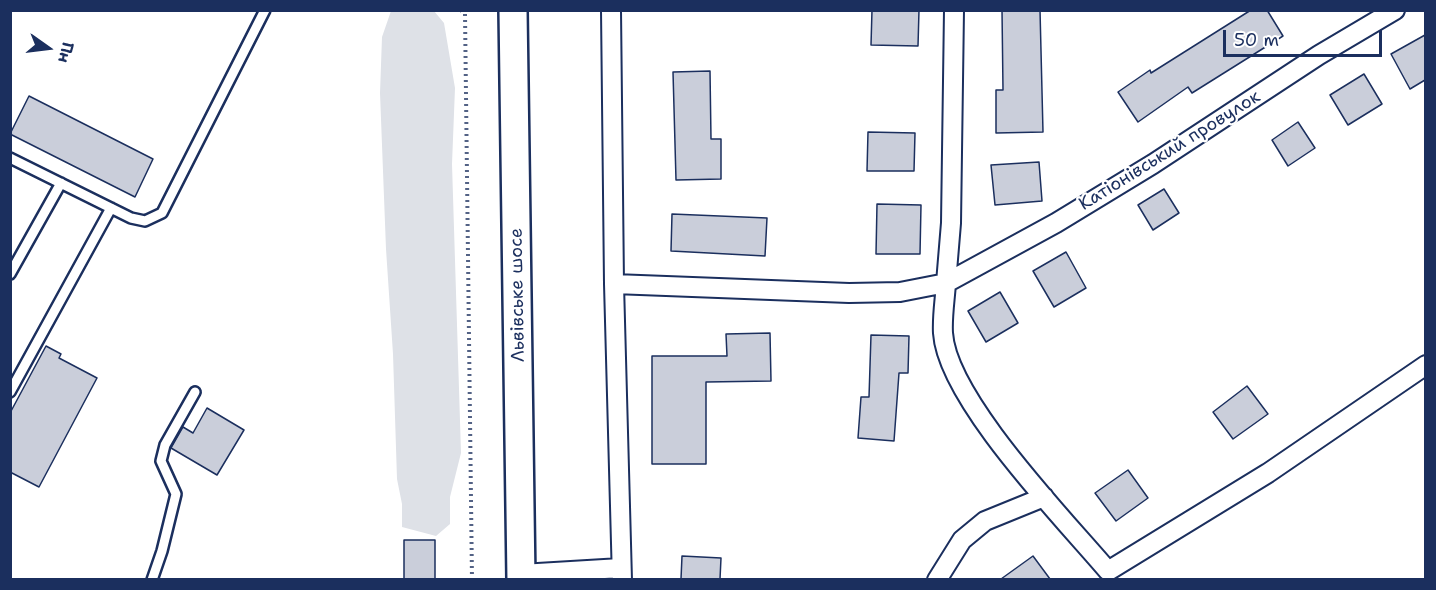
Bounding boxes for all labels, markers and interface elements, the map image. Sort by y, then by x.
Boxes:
north arrow [18,18,78,78]
scale bar [1226,18,1385,56]
text: 50 m [1234,28,1279,52]
text: Пн [53,40,79,65]
street label: Катіонівський провулок [1075,86,1265,216]
street label: Львівське шосе [506,228,530,362]

